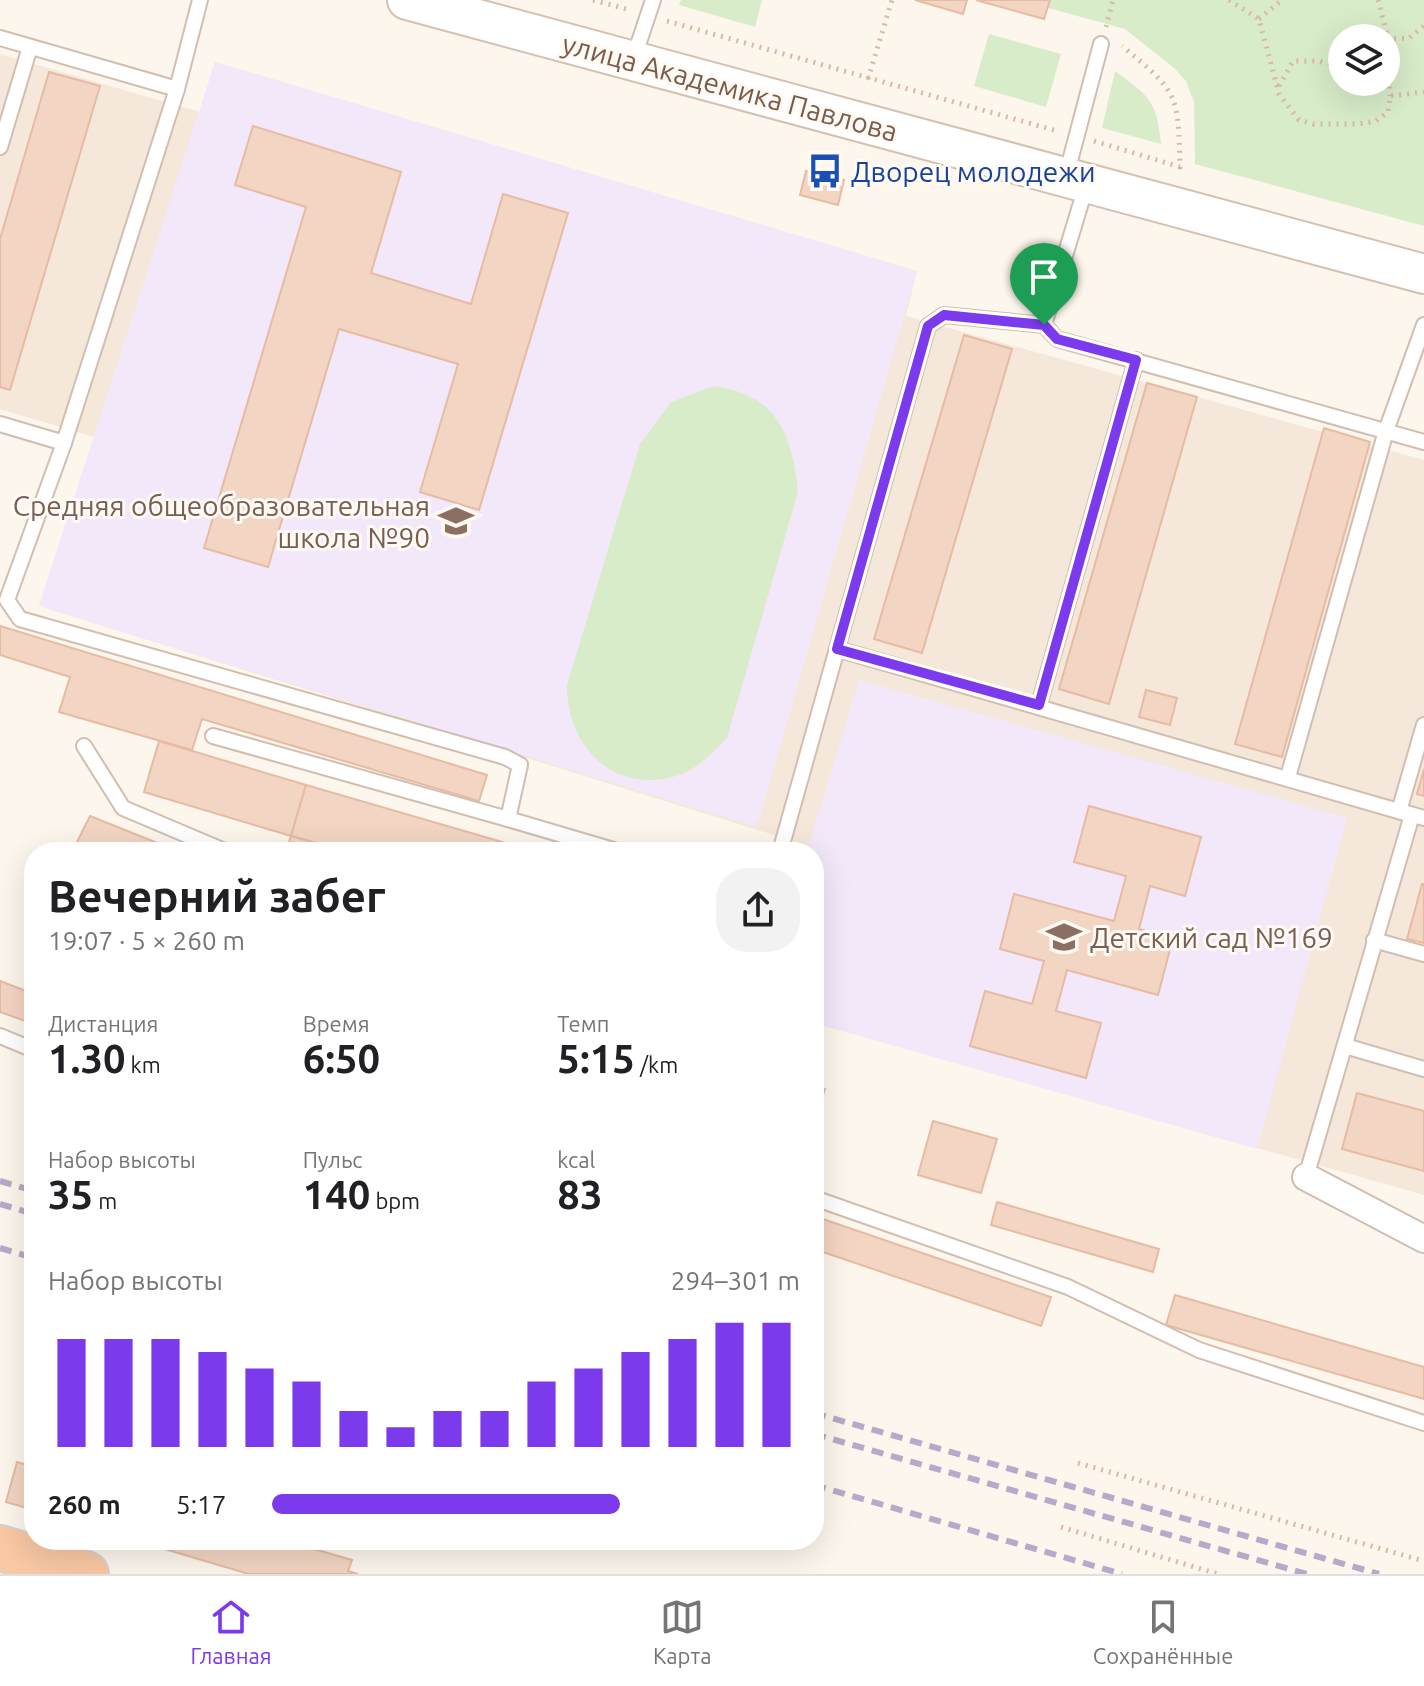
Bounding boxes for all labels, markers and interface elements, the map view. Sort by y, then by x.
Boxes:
map controls [1328,24,1400,96]
button: layers [1328,24,1400,96]
street label: улица Академика Павлова [559,27,901,147]
bus stop icon: Дворец молодежи [806,152,844,190]
place label: Дворец молодежи [851,156,1096,187]
pin [1010,243,1078,325]
icon: arrive [1022,255,1066,299]
place label: Средняя общеобразовательная школа №90 [13,490,430,553]
school or university icon: Средняя общеобразовательная школа №90 [437,502,475,540]
button: share [716,868,800,952]
text: Вечерний забег [48,871,386,920]
school or university icon: Детский сад №169 [1045,918,1083,956]
place label: Детский сад №169 [1090,922,1333,953]
text: 19:07 · 5 × 260 m [48,926,245,955]
text: Дистанция [48,1011,158,1036]
text: Время [303,1011,369,1036]
text: Темп [557,1011,609,1036]
text: 1.30 [48,1036,126,1081]
text: 6:50 [303,1036,380,1081]
text: 5:15 [557,1036,635,1081]
text: km [126,1052,161,1077]
text: /km [635,1052,678,1077]
text: Набор высоты [48,1147,196,1172]
text: Пульс [303,1147,363,1172]
text: kcal [557,1147,595,1172]
text: 35 [48,1172,93,1217]
text: 140 [303,1172,370,1217]
text: 83 [557,1172,602,1217]
text: m [93,1188,117,1213]
text: bpm [370,1188,420,1213]
text: Набор высоты [48,1266,223,1295]
text: 294–301 m [671,1266,800,1295]
text: 260 m [48,1490,121,1519]
text: 5:17 [176,1490,226,1519]
tab: Главная [191,1595,272,1668]
tab: Карта [653,1595,712,1668]
tab: Сохранённые [1093,1595,1233,1668]

